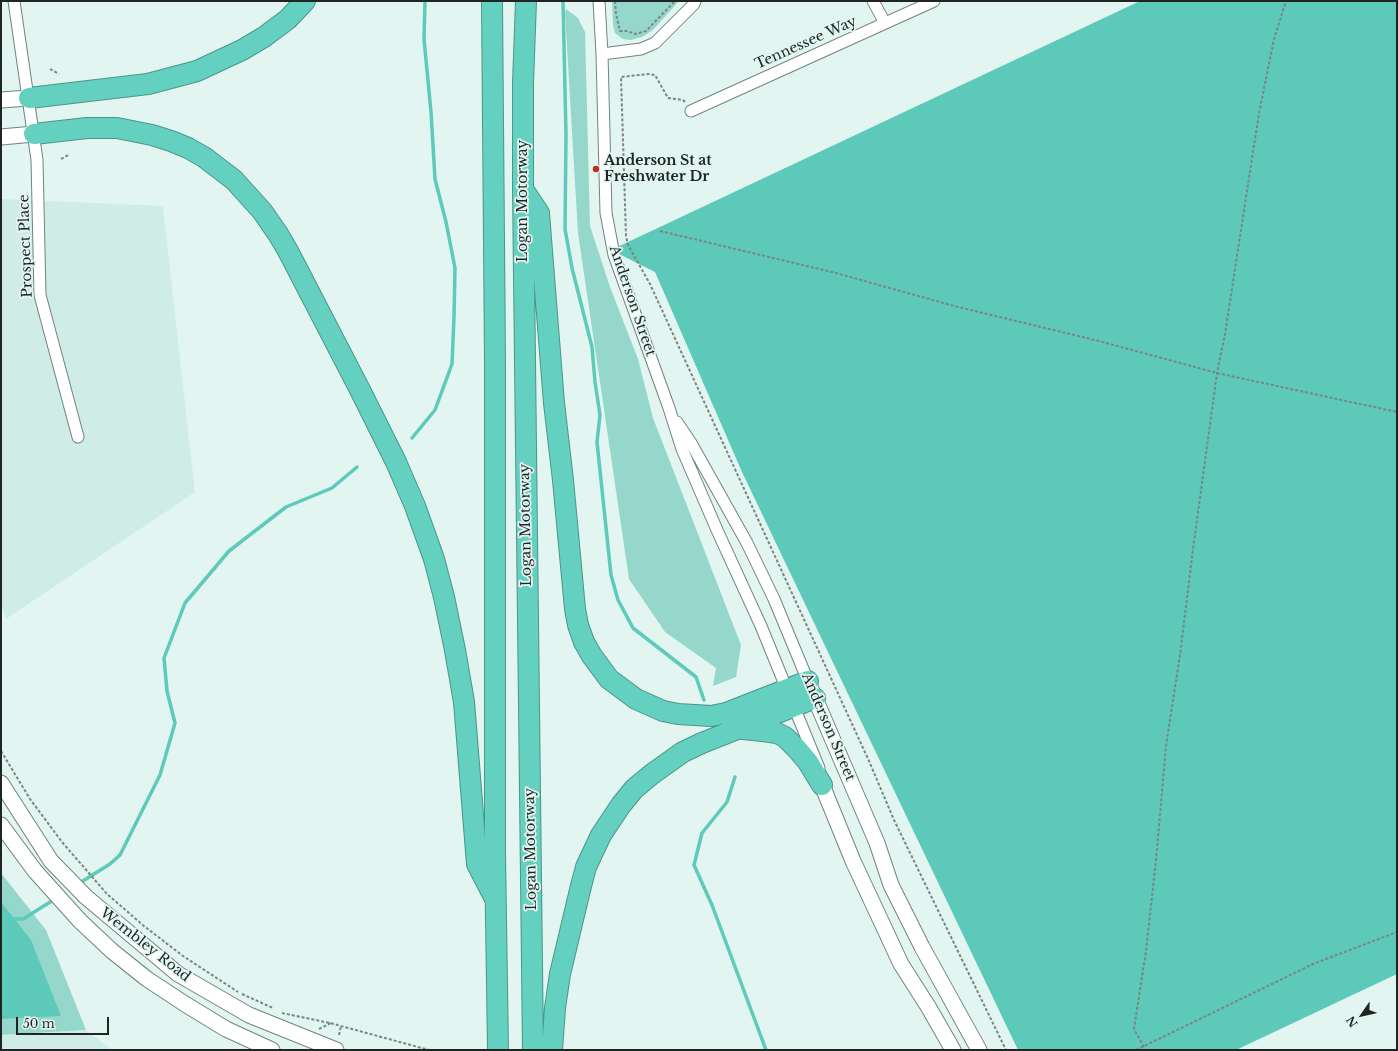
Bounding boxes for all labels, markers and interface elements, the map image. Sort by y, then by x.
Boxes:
street label: Tennessee Way [753,13,859,73]
street label: Logan Motorway [515,140,531,262]
place label: Anderson St at Freshwater Dr [604,153,712,186]
marker: Anderson St at Freshwater Dr [591,164,601,174]
street label: Prospect Place [16,194,36,298]
street label: Anderson Street [605,243,659,359]
street label: Logan Motorway [517,464,535,586]
street label: Anderson Street [798,670,858,784]
street label: Logan Motorway [522,788,540,910]
street label: Wembley Road [96,904,194,986]
north arrow [1342,995,1382,1035]
scale bar [18,1009,111,1035]
text: N [1343,1014,1361,1030]
text: 50 m [23,1016,55,1031]

